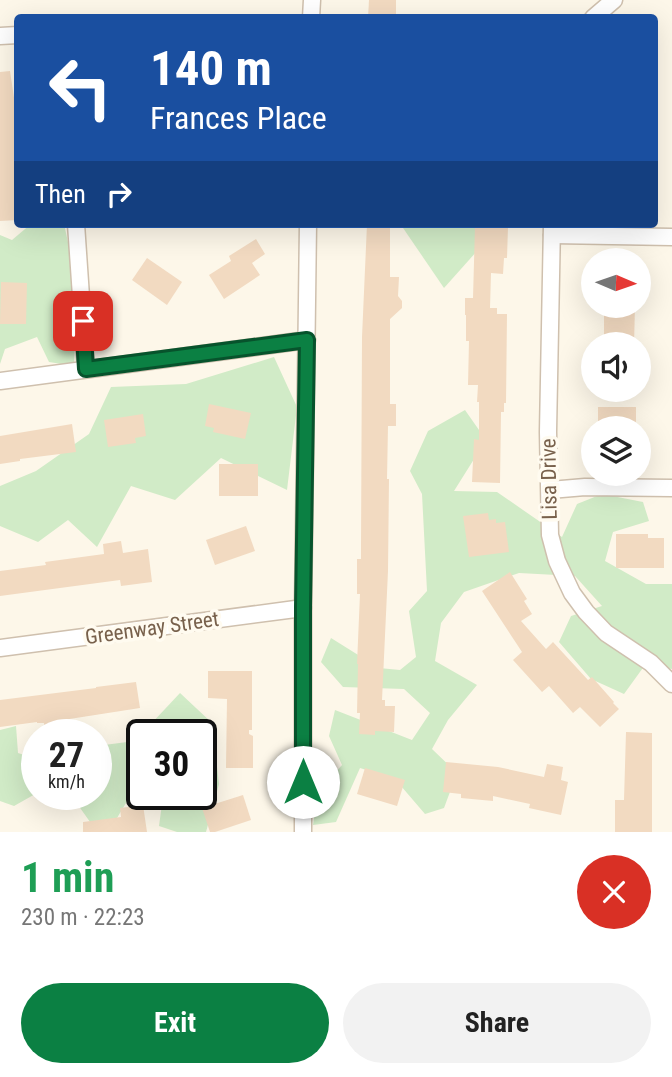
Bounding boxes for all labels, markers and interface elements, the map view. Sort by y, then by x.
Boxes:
text: 140 m [150,40,272,97]
icon: left [35,42,126,133]
text: Frances Place [150,99,327,137]
icon: right [100,175,138,213]
text: Then [35,179,86,209]
north arrow [581,248,651,318]
map controls [581,248,651,486]
pin [53,291,113,351]
icon: arrive [64,302,102,340]
button: sound [581,332,651,402]
button: layers [581,416,651,486]
street label: Lisa Drive [536,438,562,520]
street label: Greenway Street [84,607,220,649]
speed limit sign: 30 [126,719,217,810]
text: 27 [49,735,84,776]
position arrow [266,745,340,819]
text: km/h [48,771,85,792]
text: 1 min [21,853,114,902]
button: close [577,855,651,929]
text: 230 m · 22:23 [21,904,145,931]
button: Exit [21,983,329,1063]
button: Share [343,983,651,1063]

